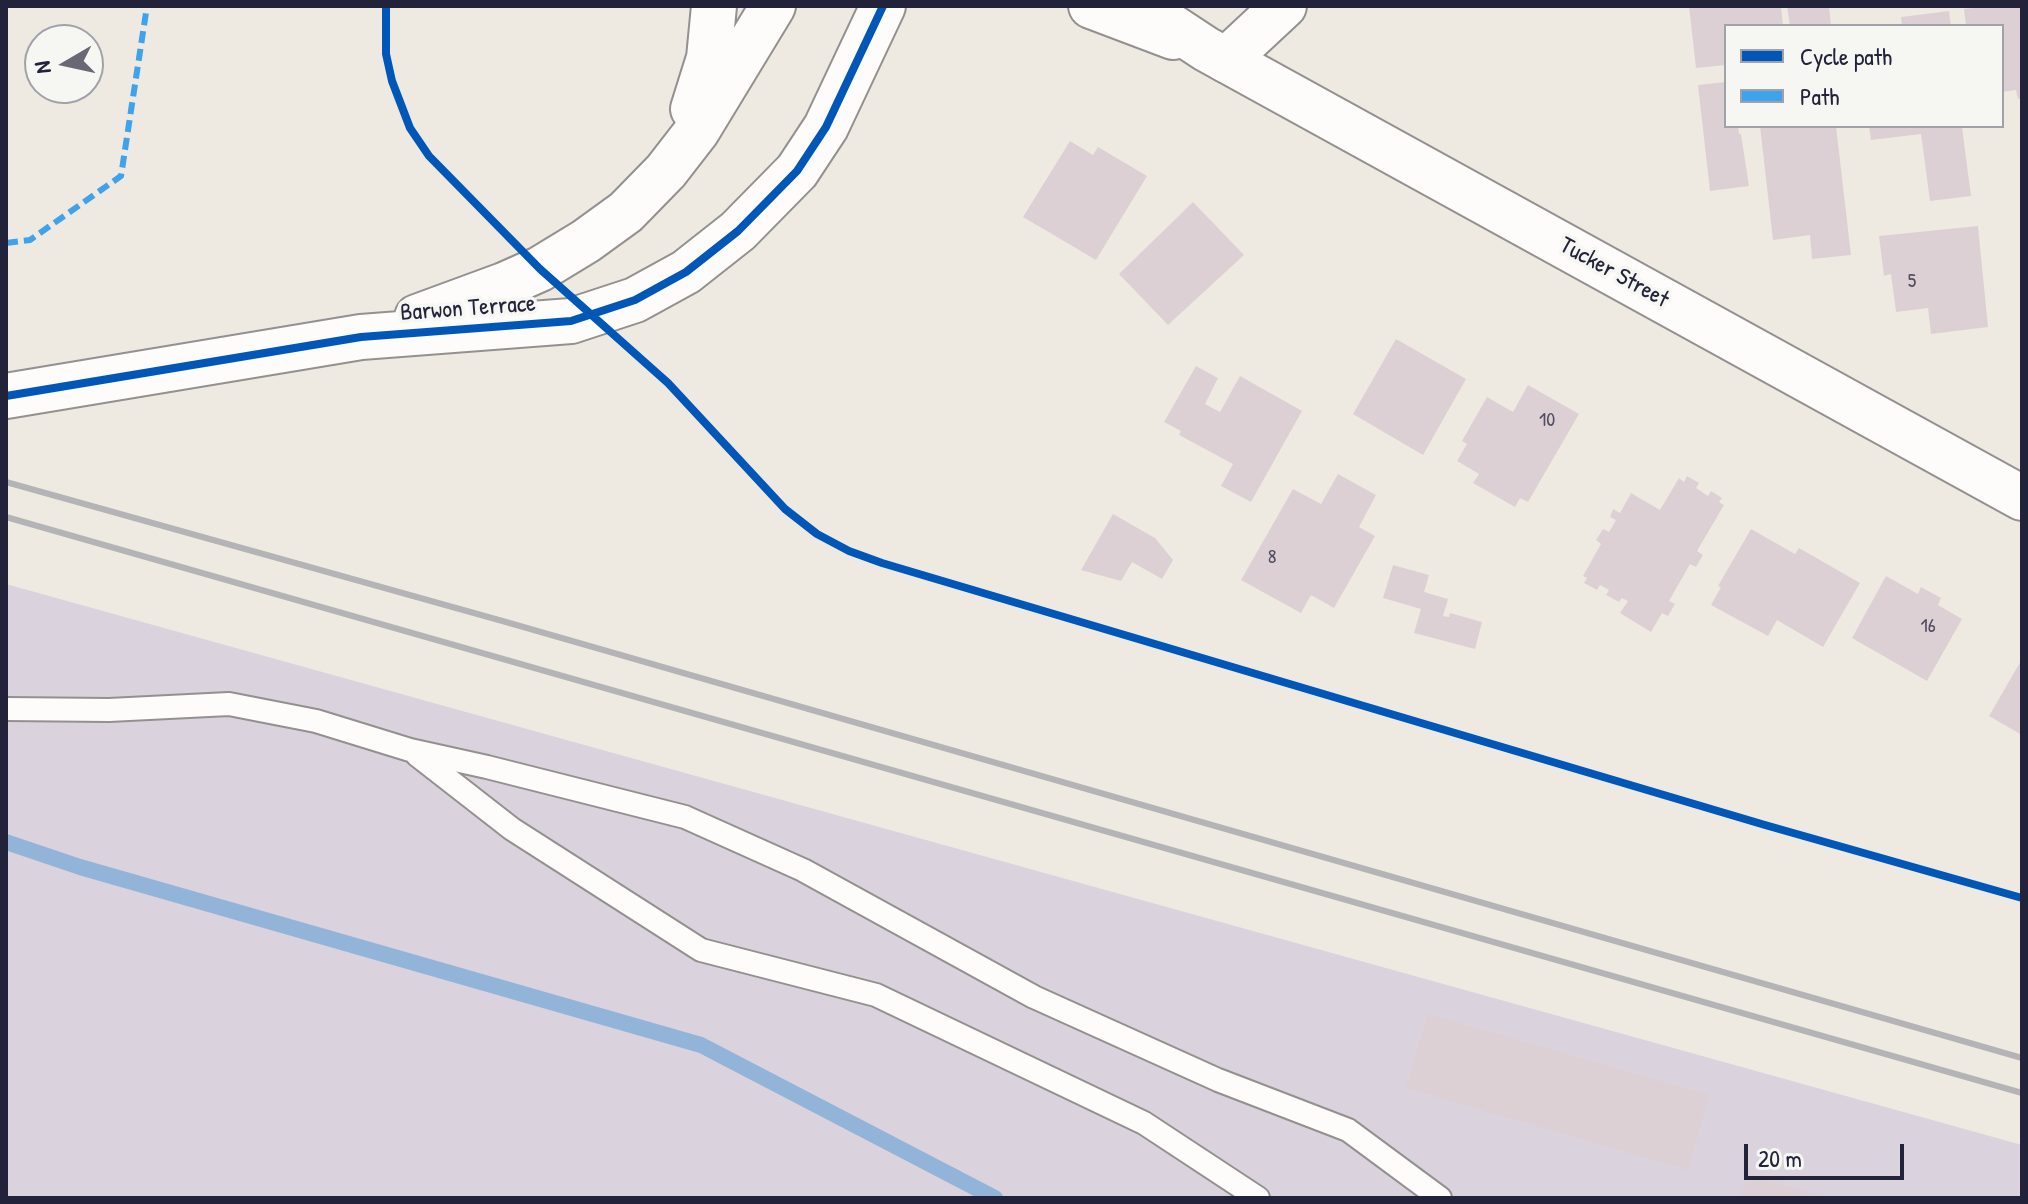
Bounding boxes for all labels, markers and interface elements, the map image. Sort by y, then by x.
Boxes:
north arrow [24,24,104,104]
legend [1724,24,2004,128]
text: Cycle path [1800,40,1892,72]
text: N [27,59,58,76]
text: Path [1800,80,1839,112]
street label: Tucker Street [1554,231,1674,315]
house number: 5 [1908,270,1916,294]
street label: Barwon Terrace [399,290,537,328]
house number: 10 [1539,409,1555,433]
house number: 8 [1268,546,1276,570]
house number: 16 [1920,615,1936,639]
scale bar [1748,1128,1908,1178]
text: 20 m [1758,1142,1802,1174]

